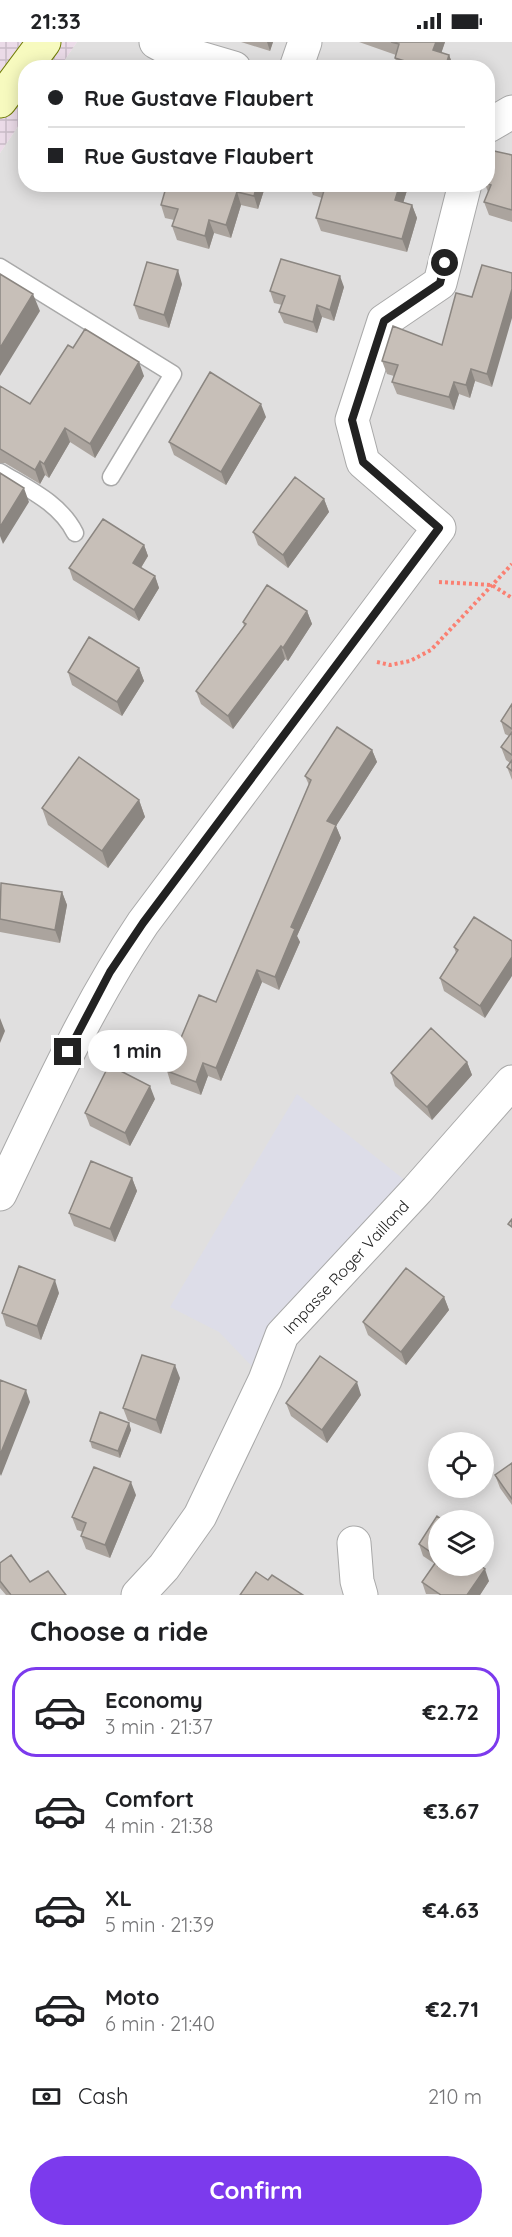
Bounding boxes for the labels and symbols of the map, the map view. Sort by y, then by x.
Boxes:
route start [431,249,458,276]
callout: 1 min [89,1031,188,1073]
route end [54,1038,81,1065]
street label: Impasse Roger Vailland [279,1196,413,1338]

